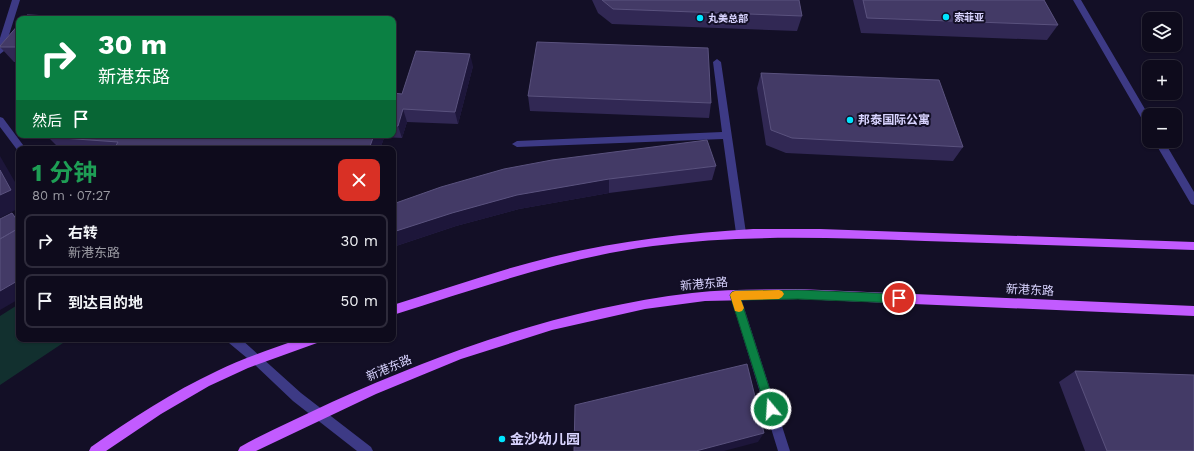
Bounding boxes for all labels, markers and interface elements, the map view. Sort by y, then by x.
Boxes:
marker: 索菲亚 [941,12,951,22]
place label: 索菲亚 [954,12,984,23]
map controls [1142,12,1182,148]
button: layers [1142,12,1182,52]
marker: 丸美总部 [695,13,705,23]
place label: 丸美总部 [708,13,748,24]
text: 30 m [98,28,167,61]
icon: right [32,32,84,84]
button: + [1142,60,1182,100]
text: 新港东路 [98,66,170,87]
icon: arrive [70,108,92,130]
button: − [1142,108,1182,148]
text: 然后 [32,112,62,130]
place label: 邦泰国际公寓 [858,113,930,127]
marker: 邦泰国际公寓 [845,115,855,125]
text: 1 分钟 [32,159,97,187]
button: close [338,159,380,201]
text: 80 m · 07:27 [32,188,110,203]
text: 右转 [68,224,98,242]
icon: right [34,230,56,252]
text: 30 m [341,232,378,250]
text: 新港东路 [68,245,120,260]
street label: 新港东路 [679,275,729,293]
pin [882,281,916,315]
street label: 新港东路 [1006,282,1054,298]
icon: arrive [888,287,910,309]
icon: arrive [34,290,56,312]
text: 50 m [341,292,378,310]
text: 到达目的地 [68,294,143,312]
street label: 新港东路 [364,352,414,384]
position arrow [750,388,792,430]
place label: 金沙幼儿园 [510,431,580,447]
marker: 金沙幼儿园 [497,434,507,444]

